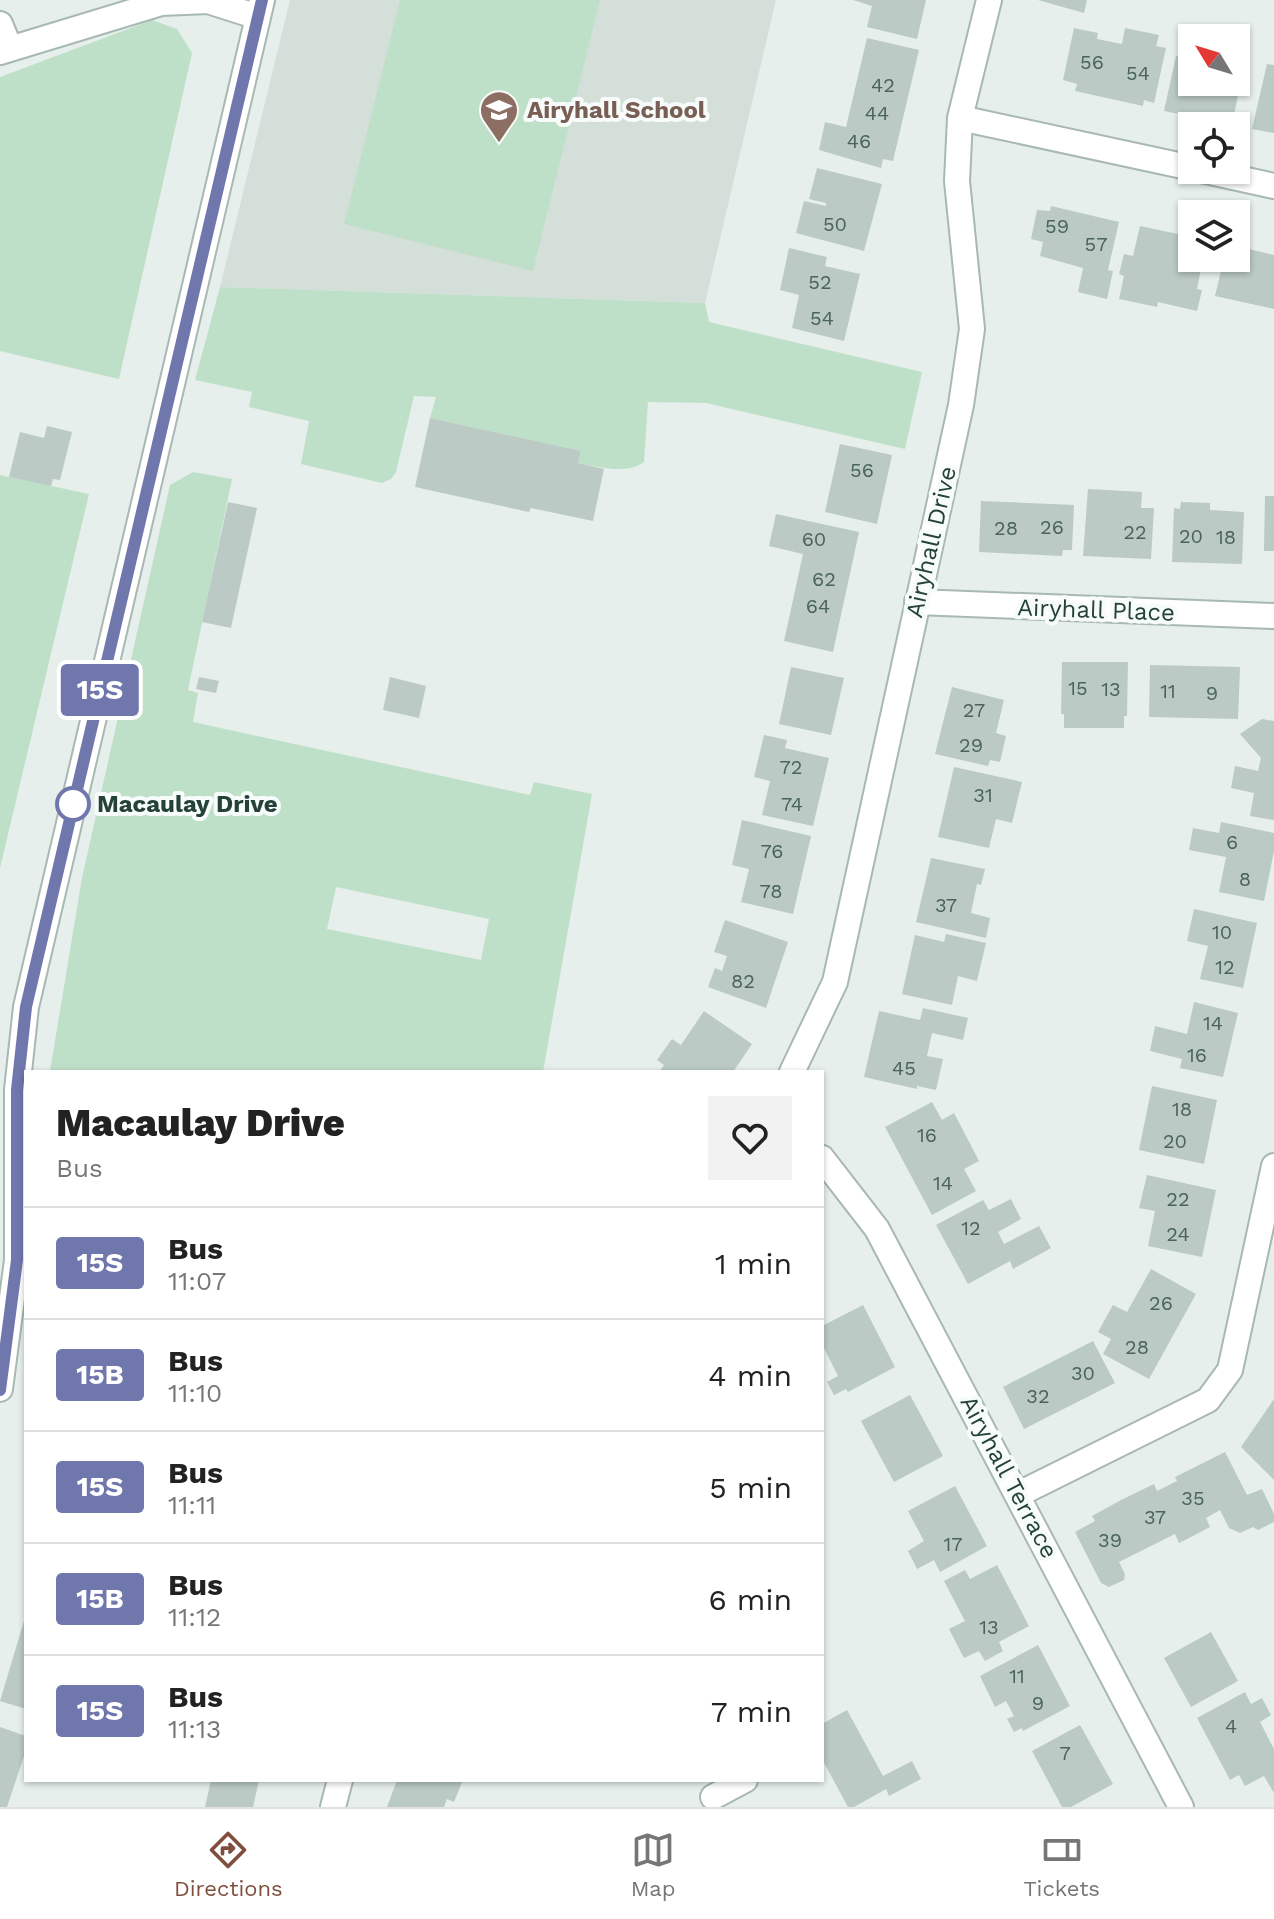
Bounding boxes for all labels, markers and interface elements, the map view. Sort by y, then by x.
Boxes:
north arrow [1178,24,1250,96]
map controls [1178,24,1250,272]
house number: 56 [1080,50,1104,74]
house number: 54 [1126,61,1150,85]
house number: 42 [871,73,895,97]
school or university icon: Airyhall School [478,89,520,144]
place label: Airyhall School [527,96,706,124]
house number: 44 [865,101,889,125]
button: locate [1178,112,1250,184]
house number: 46 [847,129,871,153]
button: layers [1178,200,1250,272]
house number: 50 [823,212,847,236]
house number: 59 [1045,214,1069,238]
house number: 57 [1085,232,1107,256]
house number: 52 [808,270,832,294]
house number: 54 [810,306,834,330]
house number: 56 [850,458,874,482]
street label: Airyhall Drive [900,464,962,620]
house number: 26 [1040,515,1064,539]
house number: 28 [994,516,1018,540]
house number: 22 [1123,520,1147,544]
house number: 20 [1179,524,1203,548]
house number: 18 [1216,525,1236,549]
house number: 60 [802,527,826,551]
house number: 62 [812,567,836,591]
street label: Airyhall Place [1017,593,1175,627]
house number: 64 [806,594,830,618]
line badge: 15S [54,664,146,716]
text: 15S [77,673,123,706]
house number: 15 [1068,676,1088,700]
house number: 13 [1101,677,1121,701]
house number: 11 [1160,679,1176,703]
house number: 9 [1206,681,1218,705]
house number: 27 [963,698,985,722]
house number: 29 [959,733,983,757]
house number: 72 [780,755,802,779]
house number: 31 [973,783,993,807]
marker: Macaulay Drive [56,787,90,821]
place label: Macaulay Drive [97,790,278,818]
house number: 74 [781,792,803,816]
house number: 6 [1226,830,1238,854]
house number: 76 [761,839,783,863]
house number: 8 [1239,867,1251,891]
house number: 78 [759,879,783,903]
house number: 37 [935,893,957,917]
house number: 10 [1212,920,1232,944]
house number: 12 [1215,955,1235,979]
house number: 82 [731,969,755,993]
house number: 14 [1203,1011,1223,1035]
house number: 16 [1187,1043,1207,1067]
house number: 45 [892,1056,916,1080]
button: heart [708,1096,792,1180]
house number: 18 [1172,1097,1192,1121]
text: Macaulay Drive [56,1101,345,1145]
house number: 16 [917,1123,937,1147]
house number: 20 [1163,1129,1187,1153]
text: Bus [56,1153,103,1183]
house number: 14 [933,1171,953,1195]
house number: 22 [1166,1187,1190,1211]
house number: 12 [961,1216,981,1240]
house number: 24 [1166,1222,1190,1246]
text: Bus [168,1231,223,1266]
text: 15S [77,1246,123,1279]
text: 1 min [715,1246,792,1281]
text: 11:07 [168,1266,226,1296]
house number: 26 [1149,1291,1173,1315]
house number: 28 [1125,1335,1149,1359]
text: Bus [168,1343,223,1378]
text: 15B [76,1358,124,1391]
text: 4 min [708,1358,792,1393]
house number: 30 [1071,1361,1095,1385]
text: 11:10 [168,1378,222,1408]
house number: 32 [1026,1384,1050,1408]
street label: Airyhall Terrace [954,1391,1064,1563]
text: Bus [168,1455,223,1490]
text: 15S [77,1470,123,1503]
text: 5 min [709,1470,792,1505]
house number: 35 [1181,1486,1205,1510]
text: 11:11 [168,1490,216,1520]
house number: 37 [1144,1505,1166,1529]
house number: 39 [1098,1528,1122,1552]
house number: 17 [943,1532,963,1556]
text: Bus [168,1567,223,1602]
text: 15B [76,1582,124,1615]
text: 6 min [708,1582,792,1617]
text: 11:12 [168,1602,221,1632]
house number: 13 [979,1615,999,1639]
house number: 11 [1009,1664,1025,1688]
text: Bus [168,1679,223,1714]
house number: 9 [1032,1691,1044,1715]
text: 15S [77,1694,123,1727]
text: 7 min [711,1694,792,1729]
text: 11:13 [168,1714,221,1744]
house number: 4 [1225,1714,1237,1738]
house number: 7 [1059,1741,1071,1765]
tab: Directions [174,1828,283,1901]
tab: Map [631,1828,676,1901]
tab: Tickets [1024,1828,1100,1901]

